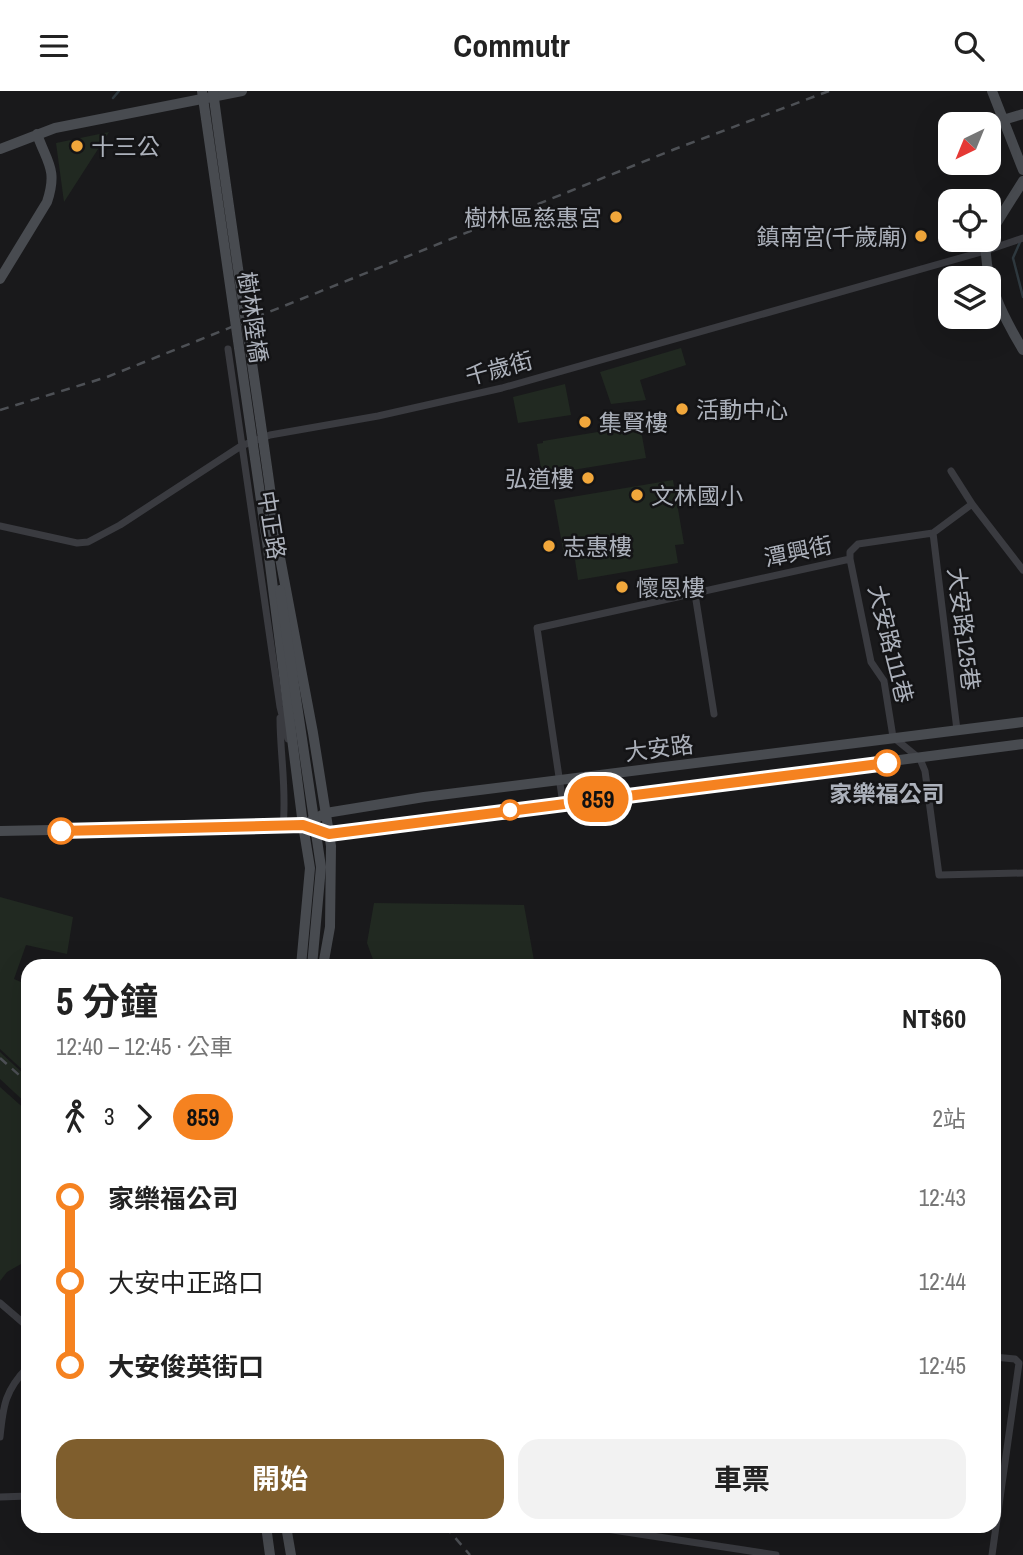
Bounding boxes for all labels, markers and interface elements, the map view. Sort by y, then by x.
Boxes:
text: Commutr [453,24,570,67]
icon: menu [35,27,73,65]
icon: search [950,27,988,65]
north arrow [938,112,1001,175]
map controls [938,112,1001,329]
place label: 十三公 [91,131,160,162]
marker: 十三公 [69,138,85,154]
button: locate [938,189,1001,252]
place label: 樹林區慈惠宮 [464,202,602,233]
marker: 樹林區慈惠宮 [608,209,624,225]
place label: 鎮南宮(千歲廟) [756,221,907,252]
marker: 鎮南宮(千歲廟) [913,228,929,244]
button: layers [938,266,1001,329]
street label: 樹林陸橋 [231,269,275,365]
street label: 千歲街 [462,344,536,392]
place label: 活動中心 [696,394,788,425]
marker: 活動中心 [674,401,690,417]
place label: 集賢樓 [599,407,668,438]
marker: 集賢樓 [577,414,593,430]
place label: 弘道樓 [505,463,574,494]
marker: 弘道樓 [580,470,596,486]
place label: 文林國小 [651,480,743,511]
marker: 文林國小 [629,487,645,503]
street label: 中正路 [251,489,293,561]
street label: 潭興街 [761,529,835,573]
place label: 志惠樓 [563,531,632,562]
marker: 志惠樓 [541,538,557,554]
street label: 大安路125巷 [941,566,987,692]
place label: 懷恩樓 [636,572,705,603]
marker: 懷恩樓 [614,579,630,595]
street label: 大安路111巷 [861,582,921,706]
street label: 大安路 [623,728,695,768]
marker: 家樂福公司 [874,750,900,776]
line badge: 859 [558,776,638,822]
place label: 家樂福公司 [830,778,945,809]
text: 859 [582,783,614,815]
unlabelled marker [500,800,520,820]
unlabelled marker [48,818,74,844]
text: 5 分鐘 [56,976,158,1027]
text: NT$60 [902,1001,966,1036]
text: 12:40 – 12:45 · 公車 [56,1031,233,1062]
icon: walk [56,1098,94,1136]
icon: forward [125,1098,163,1136]
text: 3 [104,1101,115,1132]
text: 859 [187,1101,219,1133]
text: 2站 [933,1103,966,1134]
text: 家樂福公司 [108,1181,238,1216]
text: 12:43 [919,1182,966,1213]
text: 大安中正路口 [108,1265,264,1300]
text: 12:44 [919,1266,966,1297]
text: 大安俊英街口 [108,1349,264,1384]
text: 12:45 [919,1350,966,1381]
button: 開始 [56,1439,504,1519]
button: 車票 [518,1439,966,1519]

